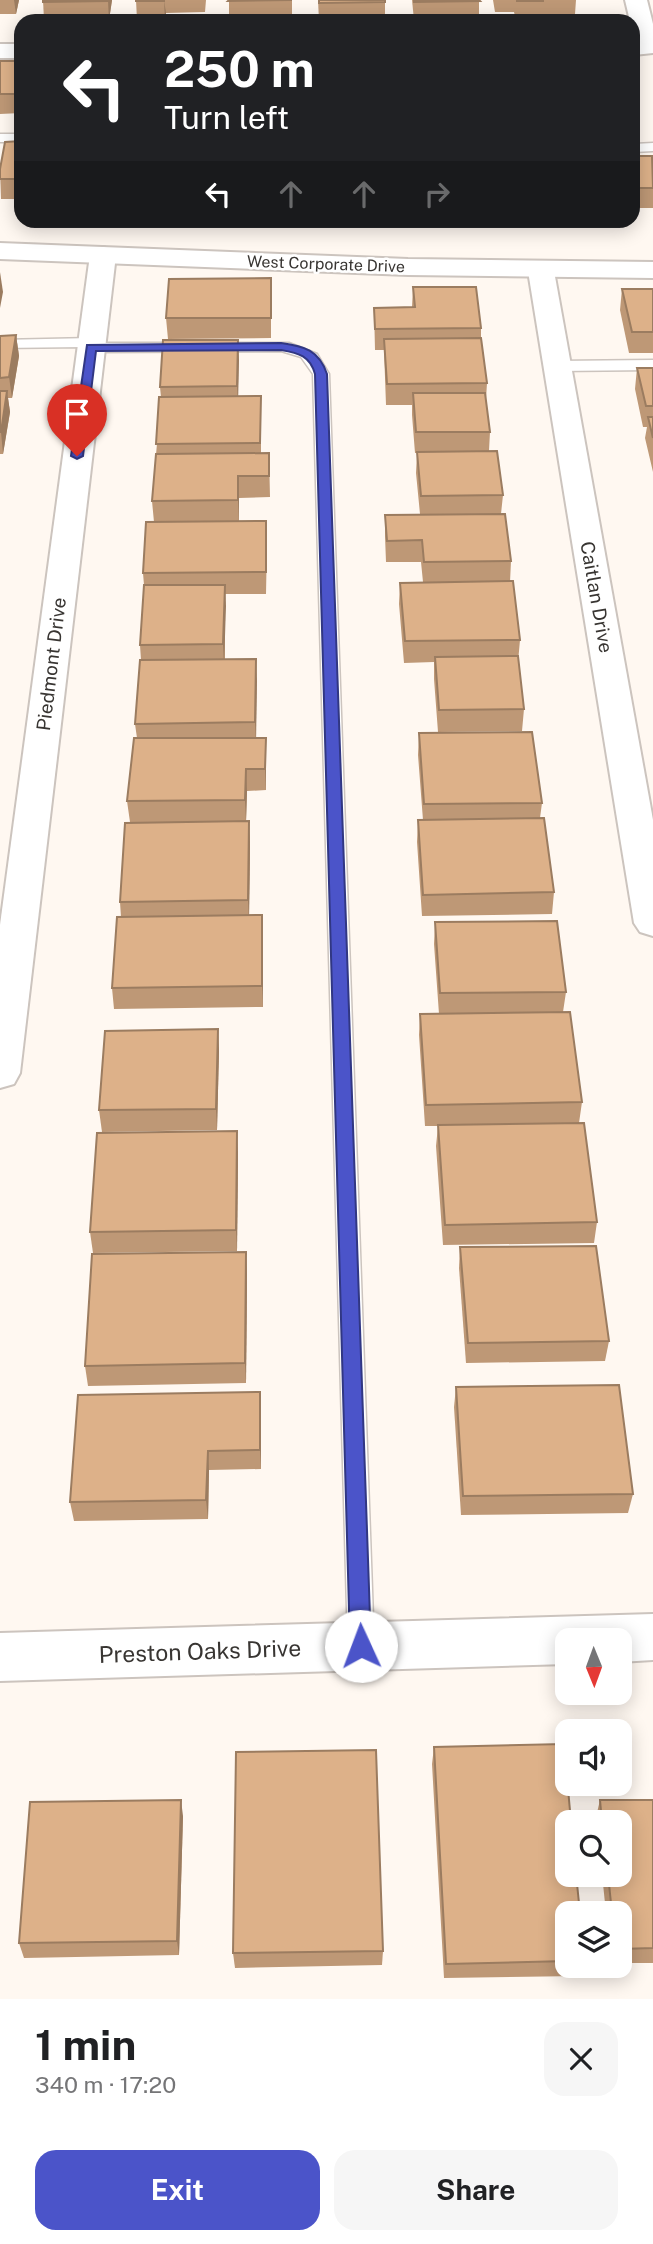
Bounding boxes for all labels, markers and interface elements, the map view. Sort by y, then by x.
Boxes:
text: 250 m [164,40,315,98]
icon: left [49,42,140,133]
text: Turn left [164,99,289,136]
icon: left [199,175,237,213]
icon: ahead [272,175,310,213]
icon: ahead [345,175,383,213]
icon: right [418,175,456,213]
street label: West Corporate Drive [247,252,405,276]
pin [47,384,107,456]
icon: arrive [58,395,96,433]
street label: Caitlan Drive [576,540,618,654]
street label: Piedmont Drive [32,596,70,732]
position arrow [324,1609,398,1683]
north arrow [555,1628,632,1704]
map controls [555,1628,632,1978]
street label: Preston Oaks Drive [98,1634,302,1668]
button: sound [555,1719,632,1796]
button: search [555,1810,632,1887]
button: layers [555,1901,632,1978]
text: 1 min [35,2020,136,2069]
button: close [544,2022,618,2096]
text: 340 m · 17:20 [35,2071,176,2098]
button: Exit [35,2150,320,2230]
button: Share [334,2150,618,2230]

